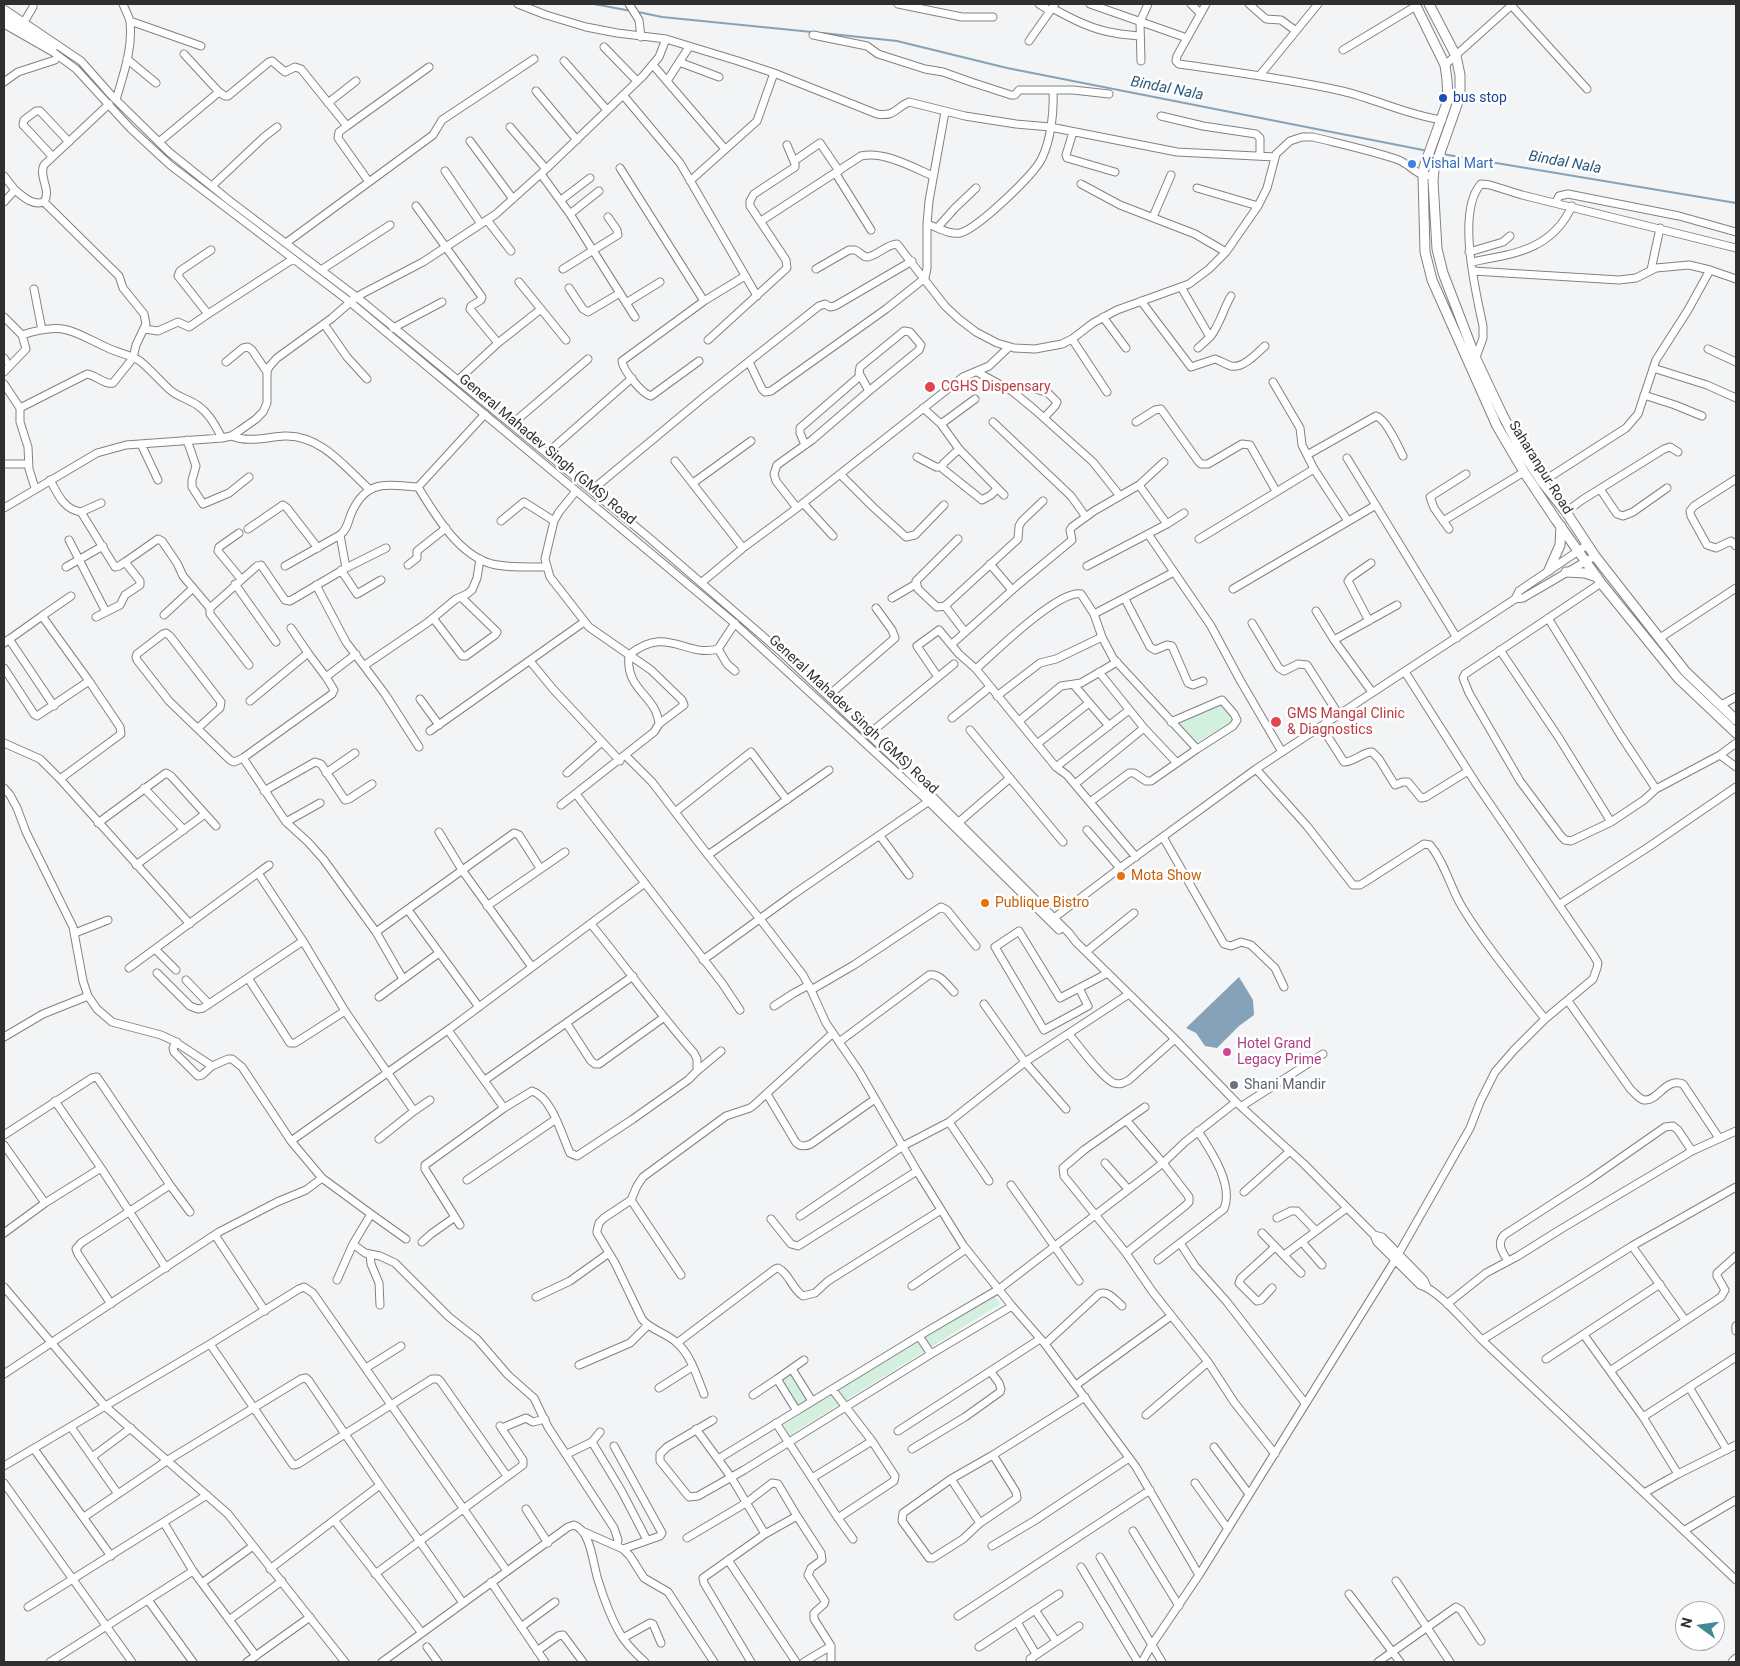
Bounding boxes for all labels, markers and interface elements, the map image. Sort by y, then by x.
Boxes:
water label: Bindal Nala [1129,73,1205,105]
place label: bus stop [1453,90,1507,106]
marker: bus stop [1437,92,1449,104]
water label: Bindal Nala [1527,148,1603,178]
place label: Vishal Mart [1422,156,1493,172]
marker: Vishal Mart [1406,158,1418,170]
street label: General Mahadev Singh (GMS) Road [455,371,639,529]
place label: CGHS Dispensary [941,379,1051,395]
marker: CGHS Dispensary [923,380,937,394]
street label: Saharanpur Road [1505,418,1575,518]
street label: General Mahadev Singh (GMS) Road [765,632,941,798]
place label: GMS Mangal Clinic & Diagnostics [1287,706,1405,739]
marker: GMS Mangal Clinic & Diagnostics [1269,715,1283,729]
place label: Mota Show [1131,868,1201,884]
marker: Mota Show [1115,870,1127,882]
place label: Publique Bistro [995,895,1089,911]
marker: Publique Bistro [979,897,991,909]
place label: Hotel Grand Legacy Prime [1237,1036,1322,1068]
marker: Hotel Grand Legacy Prime [1221,1046,1233,1058]
place label: Shani Mandir [1244,1077,1326,1093]
marker: Shani Mandir [1228,1079,1240,1091]
north arrow [1675,1601,1725,1651]
text: N [1677,1616,1695,1629]

